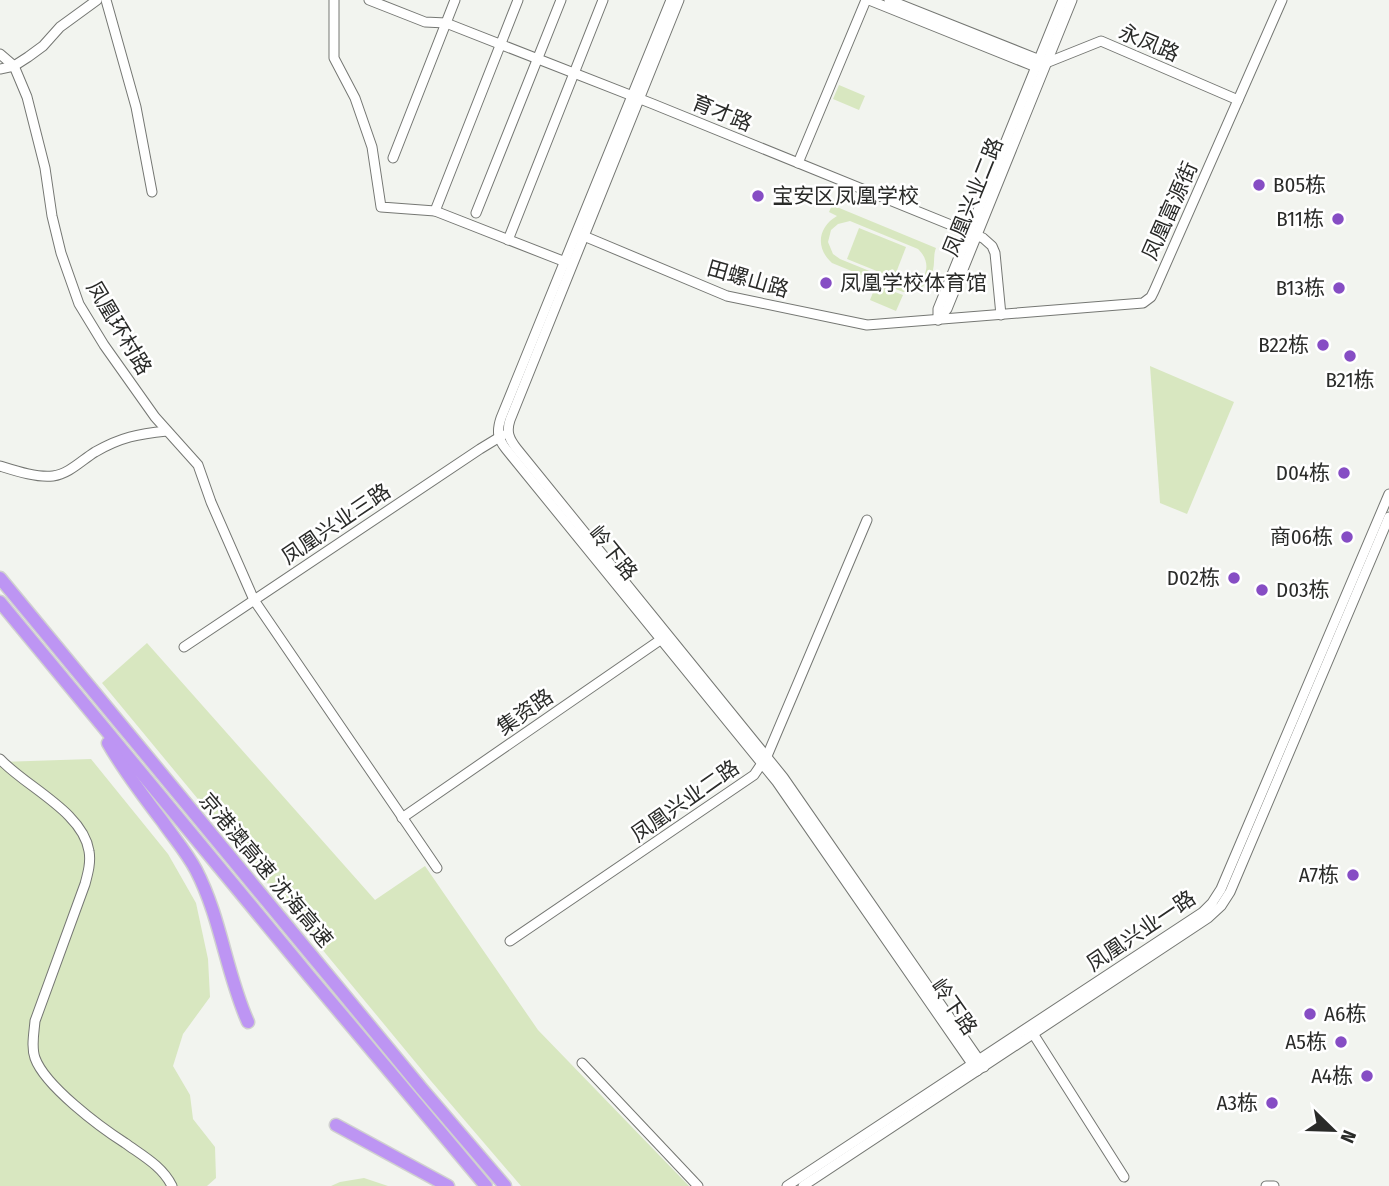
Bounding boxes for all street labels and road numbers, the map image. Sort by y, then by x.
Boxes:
street label: 永凤路 [1115,19,1183,67]
street label: 育才路 [688,89,756,137]
street label: 凤凰兴业二路 [937,134,1009,260]
street label: 凤凰富源街 [1137,158,1203,264]
street label: 田螺山路 [704,255,792,303]
street label: 凤凰环村路 [81,276,157,380]
street label: 凤凰兴业三路 [277,478,395,570]
street label: 岭下路 [583,520,643,586]
street label: 集资路 [492,683,558,741]
street label: 凤凰兴业二路 [626,754,744,848]
street label: 京港澳高速 沈海高速 [194,787,338,953]
street label: 凤凰兴业一路 [1082,885,1200,977]
street label: 岭下路 [925,974,983,1040]

